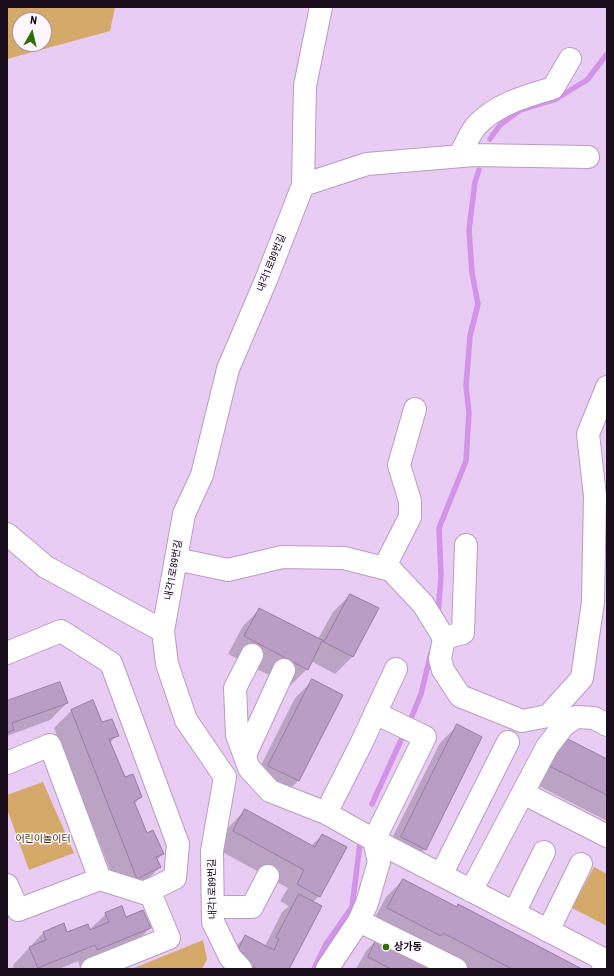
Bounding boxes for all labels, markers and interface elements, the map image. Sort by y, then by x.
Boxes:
north arrow [12,12,52,52]
text: N [29,14,38,28]
street label: 내각1로89번길 [255,233,289,293]
street label: 내각1로89번길 [163,539,185,601]
park label: 어린이놀이터 [15,833,71,845]
street label: 내각1로89번길 [206,858,220,920]
place label: 상가동 [394,941,422,953]
marker: 상가동 [381,942,391,952]

